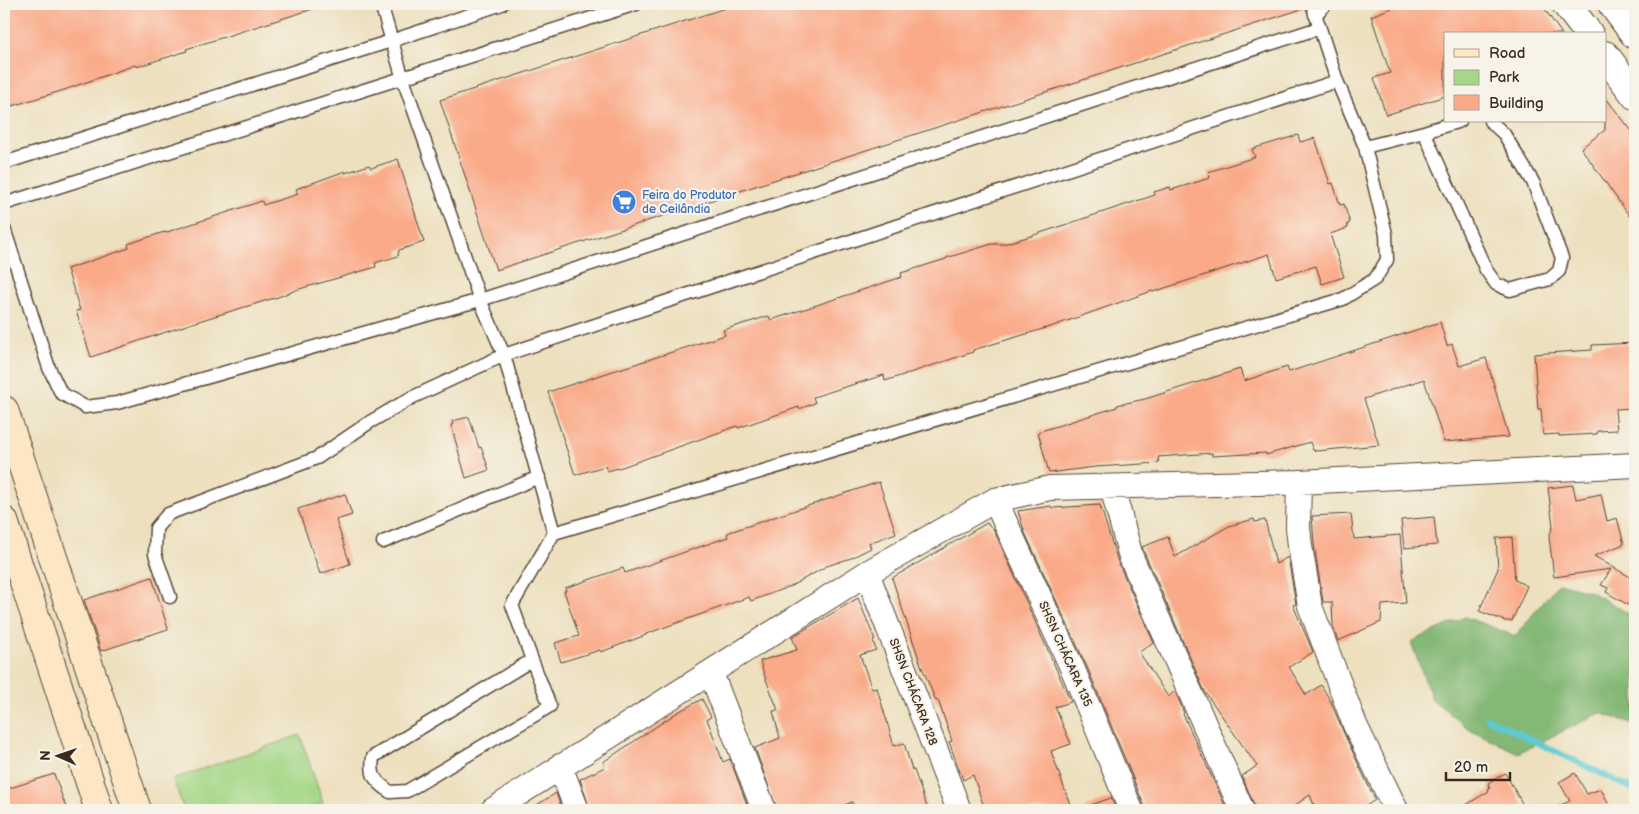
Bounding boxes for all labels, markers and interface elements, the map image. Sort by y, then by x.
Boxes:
legend [1444,32,1606,122]
text: Road [1489,44,1525,63]
text: Park [1489,68,1520,87]
text: Building [1489,94,1544,113]
place label: Feira do Produtor de Ceilândia [642,188,737,217]
supermarket icon: Feira do Produtor de Ceilândia [611,189,637,215]
street label: SHSN CHÁCARA 135 [1035,598,1097,709]
street label: SHSN CHÁCARA 128 [886,636,942,748]
north arrow [32,732,82,782]
scale bar [1446,749,1510,781]
text: N [37,750,54,761]
text: 20 m [1454,758,1488,777]

